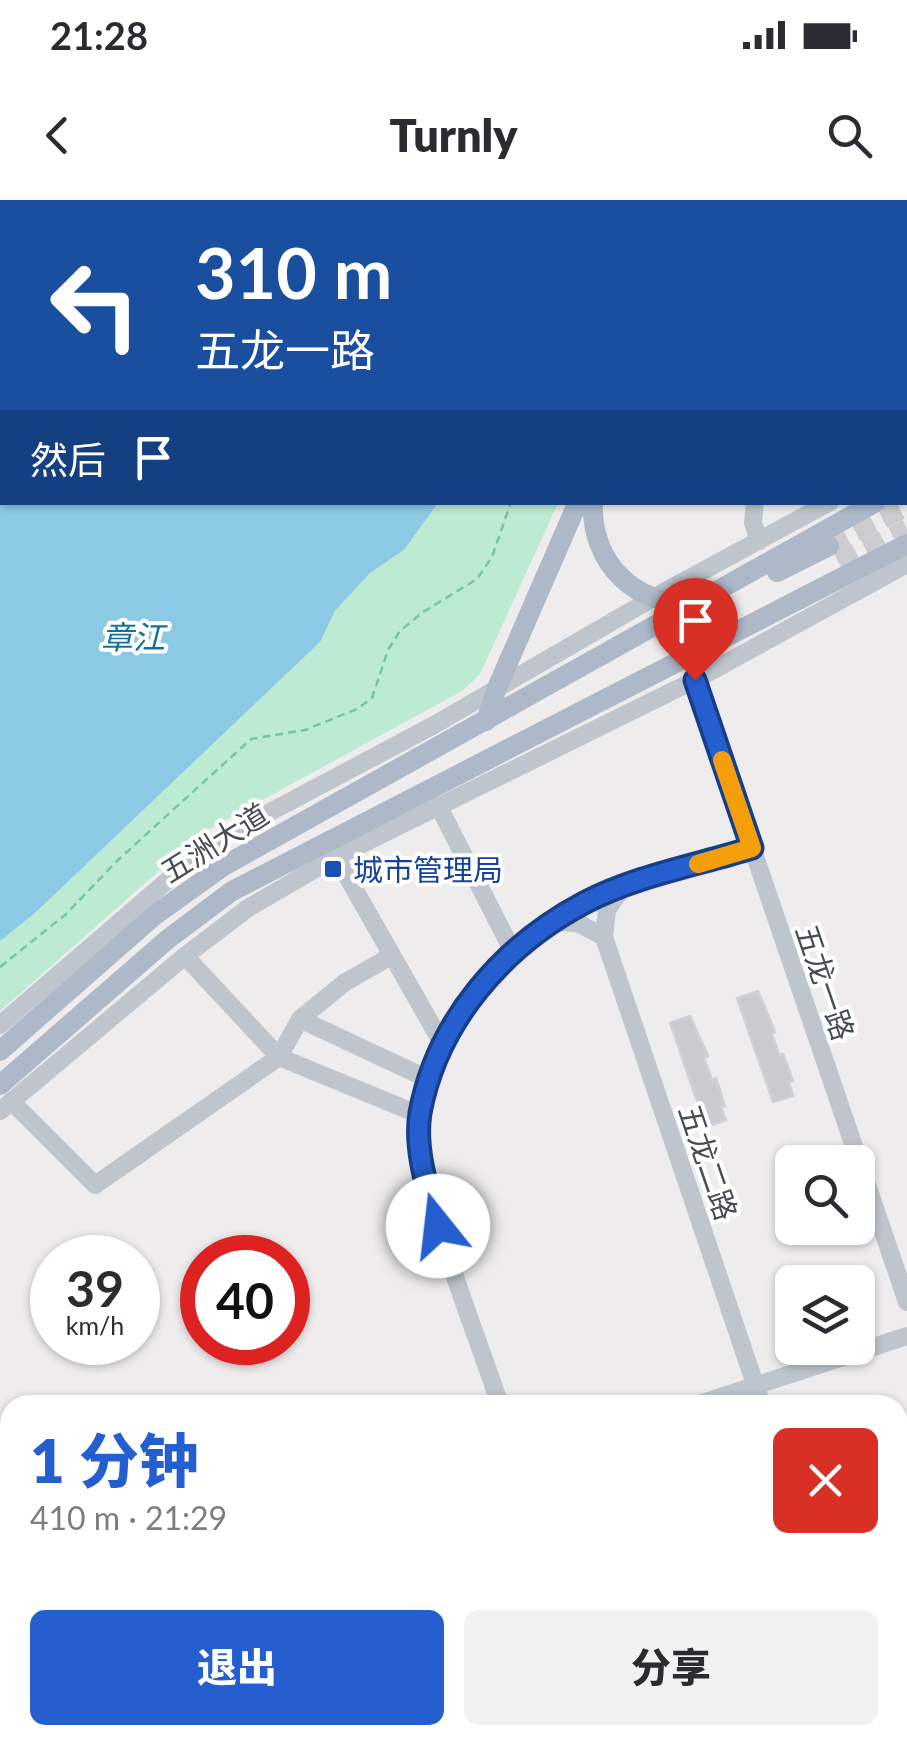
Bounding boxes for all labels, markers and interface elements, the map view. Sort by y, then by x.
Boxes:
text: 21:28 [50,12,148,58]
icon: back [30,108,85,163]
text: Turnly [389,108,518,162]
icon: search [822,108,877,163]
text: 310 m [195,230,392,314]
icon: left [30,240,160,370]
text: 五龙一路 [195,323,375,377]
icon: arrive [126,430,181,485]
text: 然后 [30,436,106,482]
pin [653,578,738,681]
icon: arrive [668,593,723,648]
water label: 章江 [101,617,168,656]
street label: 五洲大道 [154,795,274,889]
place label: 城市管理局 [353,851,503,887]
marker: 城市管理局 [322,858,344,880]
street label: 五龙一路 [789,919,863,1045]
street label: 五龙二路 [672,1099,746,1225]
map controls [775,1145,875,1365]
button: search [775,1145,875,1245]
position arrow [386,1174,490,1278]
speed limit sign: 40 [180,1235,310,1365]
text: 39 [66,1258,124,1318]
button: layers [775,1265,875,1365]
text: km/h [66,1310,124,1340]
text: 1 分钟 [30,1424,199,1496]
button: close [773,1428,878,1533]
text: 410 m · 21:29 [30,1498,227,1537]
button: 退出 [30,1610,444,1725]
button: 分享 [464,1610,878,1725]

